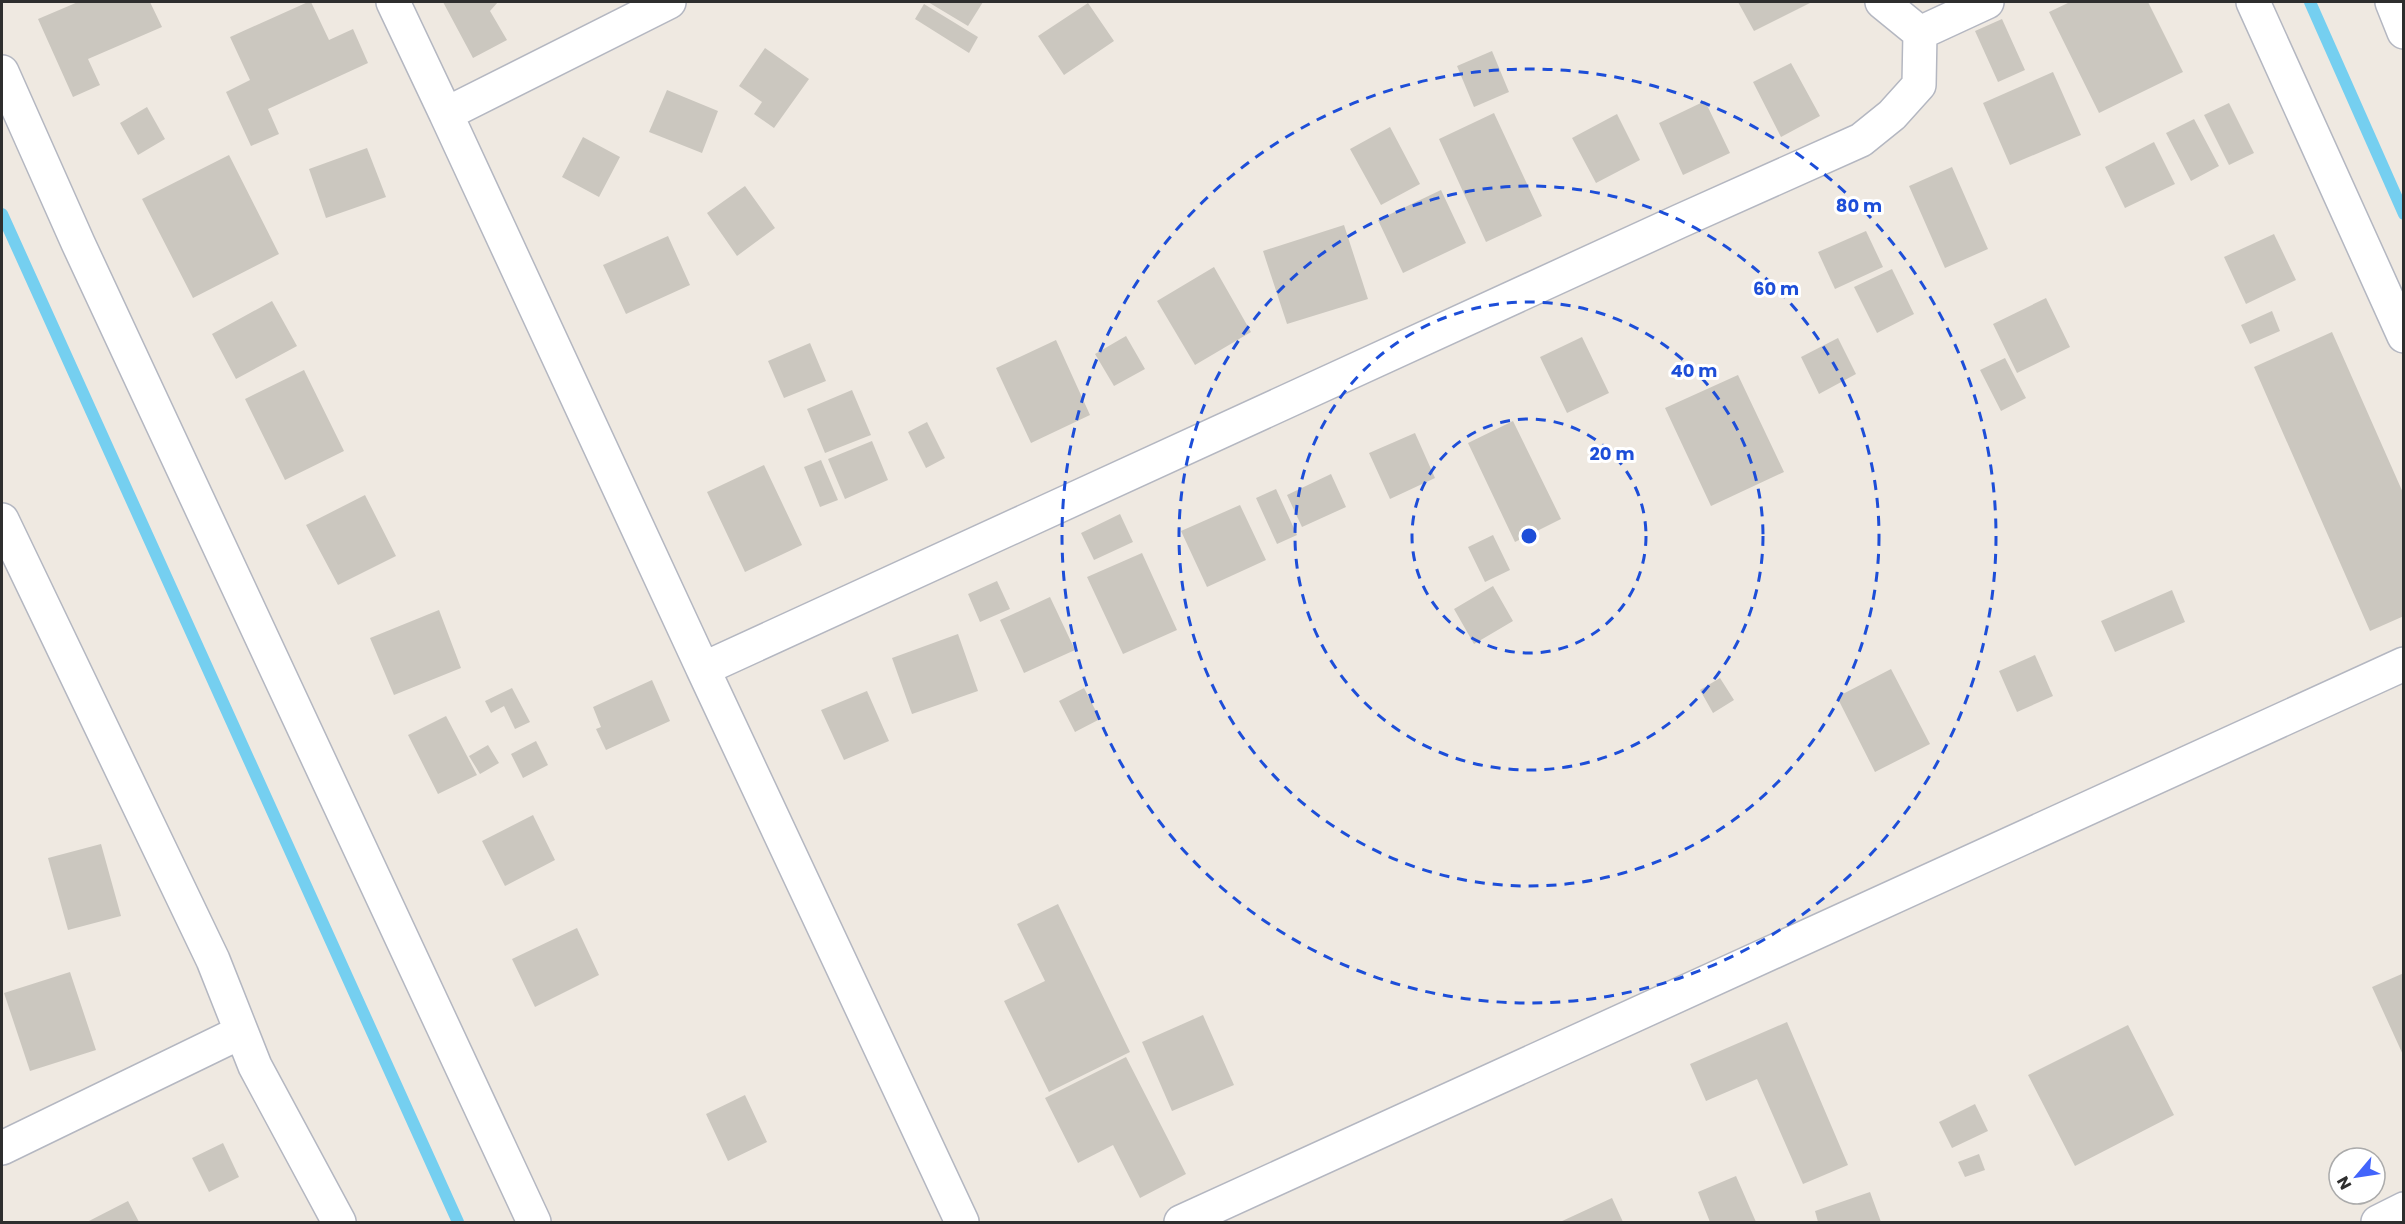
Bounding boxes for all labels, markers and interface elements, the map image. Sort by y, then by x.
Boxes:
text: 80 m [1836,193,1882,218]
text: 60 m [1753,276,1799,301]
text: 40 m [1671,358,1717,383]
text: 20 m [1590,441,1634,466]
centre of rings [1519,526,1539,546]
north arrow [2327,1146,2387,1206]
text: N [2331,1172,2357,1194]

